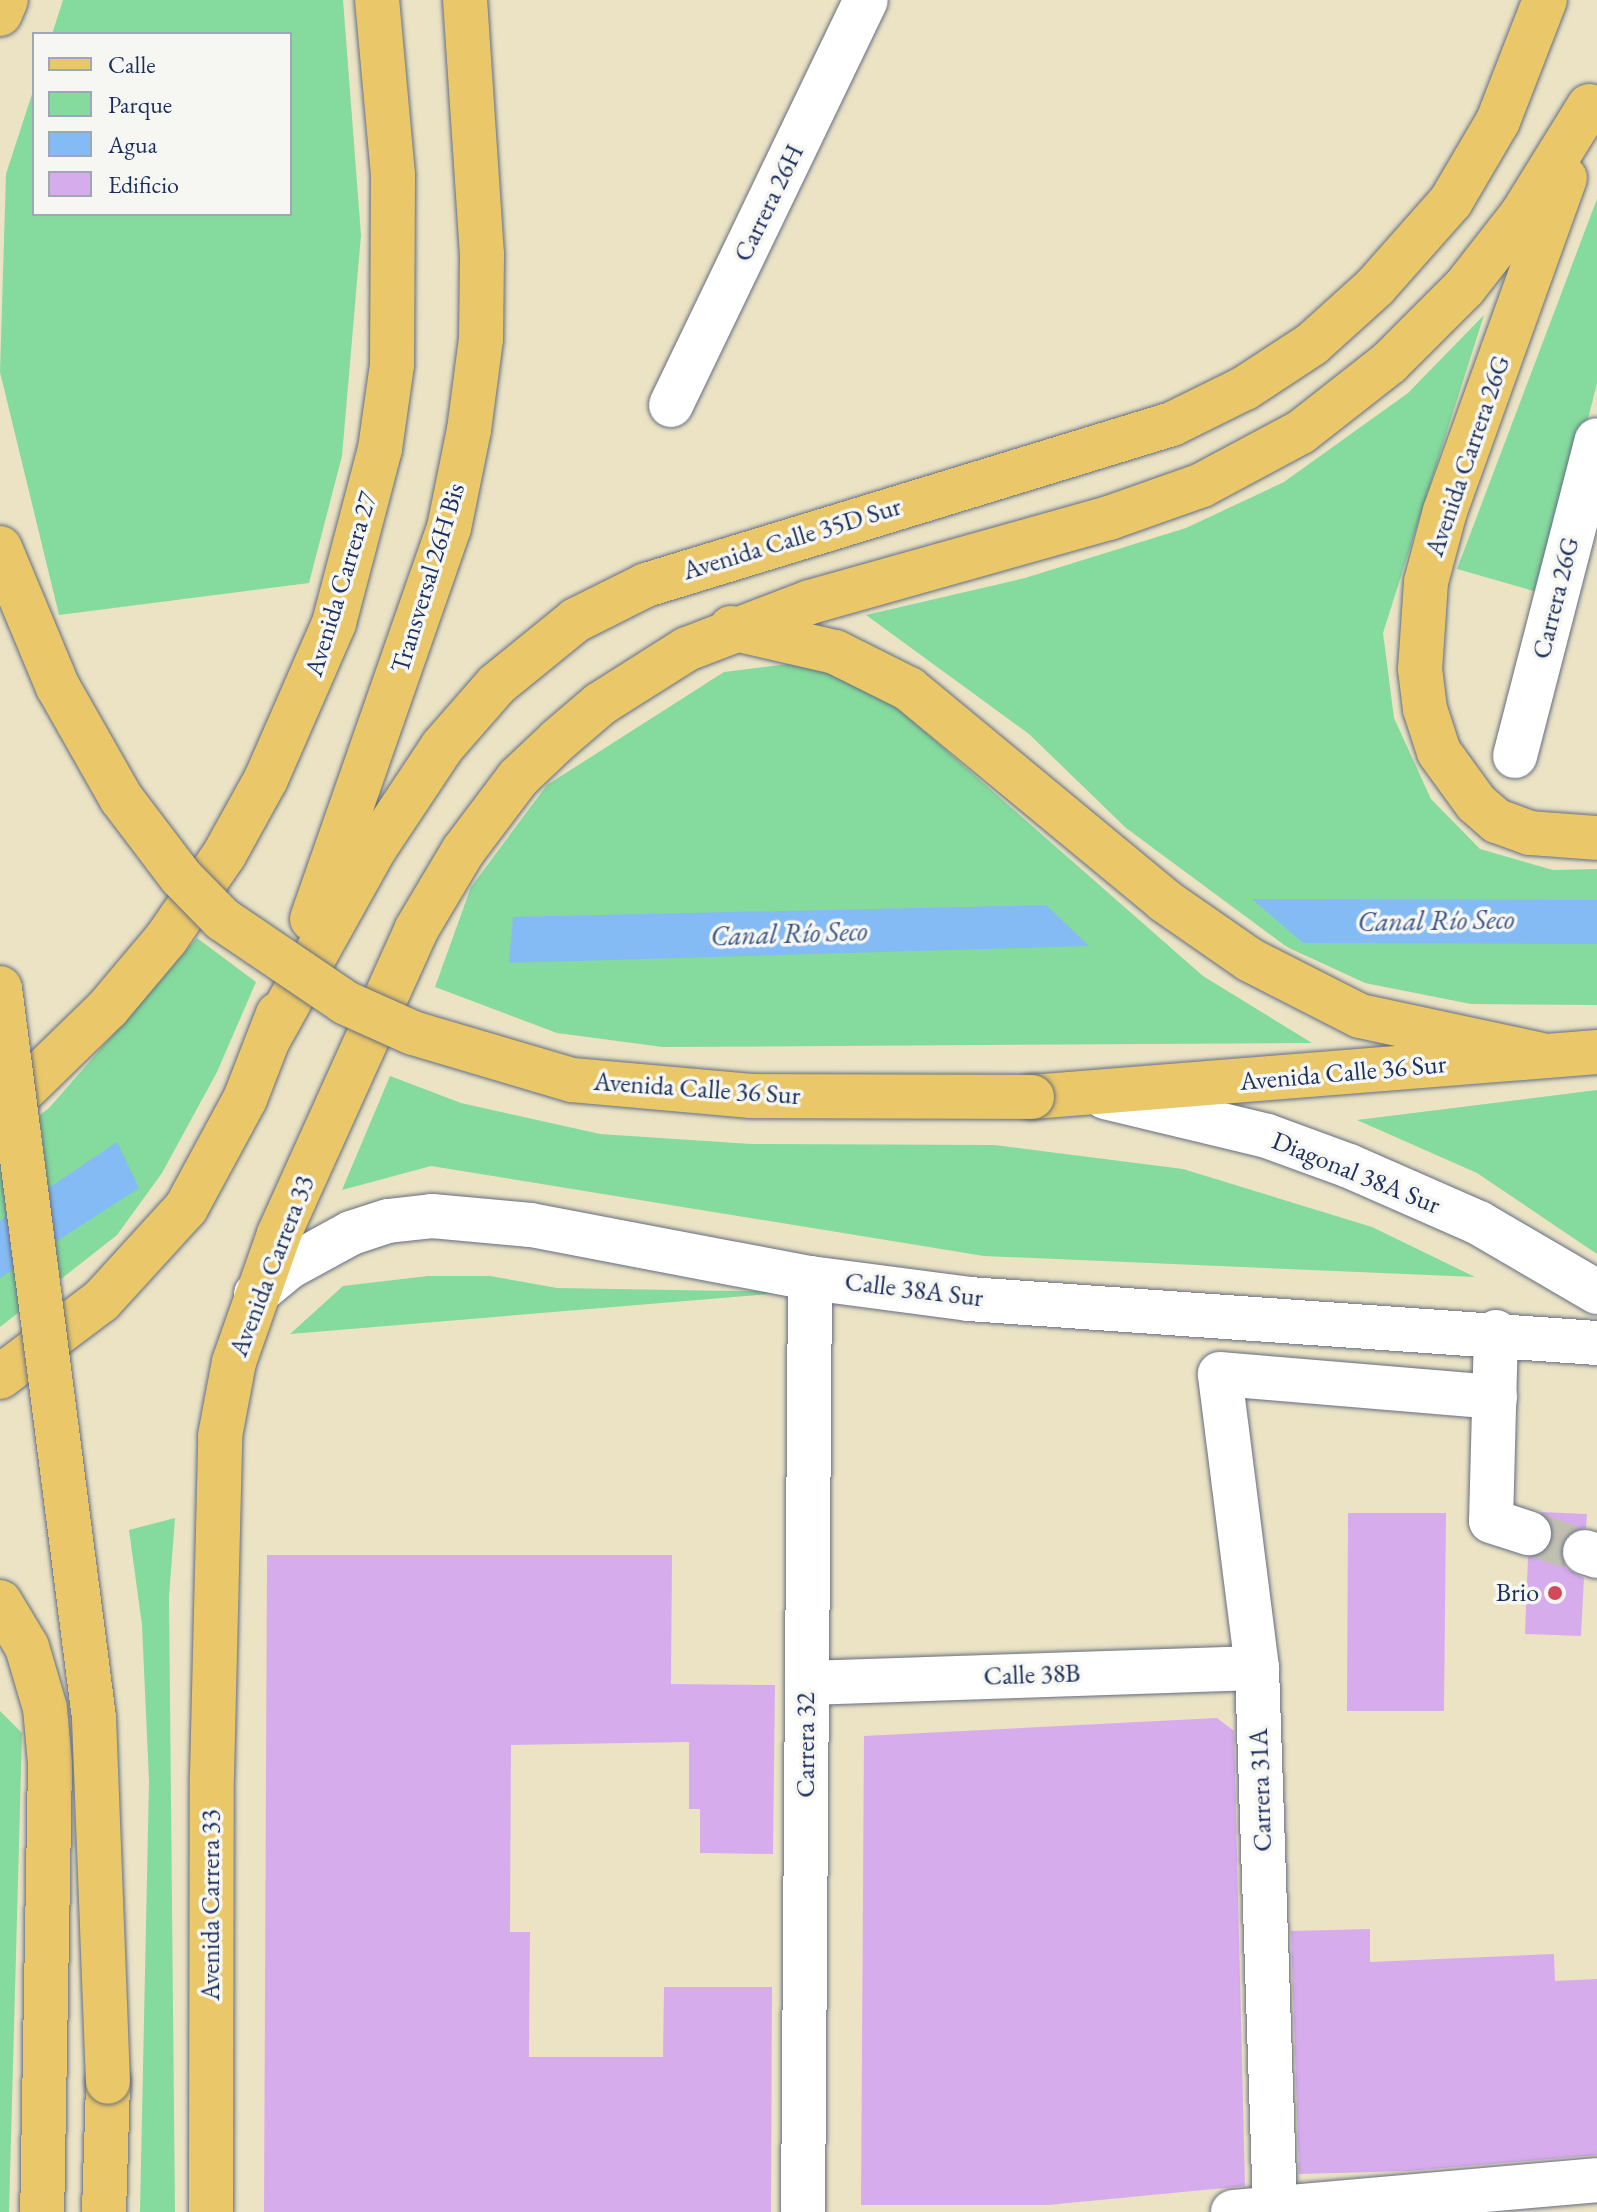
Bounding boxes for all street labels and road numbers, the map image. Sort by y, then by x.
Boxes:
street label: Carrera 26H [727,139,811,267]
street label: Avenida Carrera 26G [1419,351,1517,561]
street label: Transversal 26H Bis [384,479,472,677]
street label: Avenida Carrera 27 [298,488,384,680]
street label: Avenida Calle 35D Sur [679,491,905,587]
street label: Carrera 26G [1526,534,1586,662]
street label: Avenida Calle 36 Sur [1238,1048,1448,1098]
street label: Avenida Calle 36 Sur [593,1066,801,1112]
street label: Diagonal 38A Sur [1267,1125,1445,1221]
street label: Avenida Carrera 33 [223,1171,321,1361]
street label: Calle 38A Sur [843,1266,985,1314]
street label: Calle 38B [983,1658,1081,1692]
street label: Carrera 32 [790,1692,822,1798]
street label: Carrera 31A [1243,1728,1279,1852]
street label: Avenida Carrera 33 [195,1809,227,2001]

